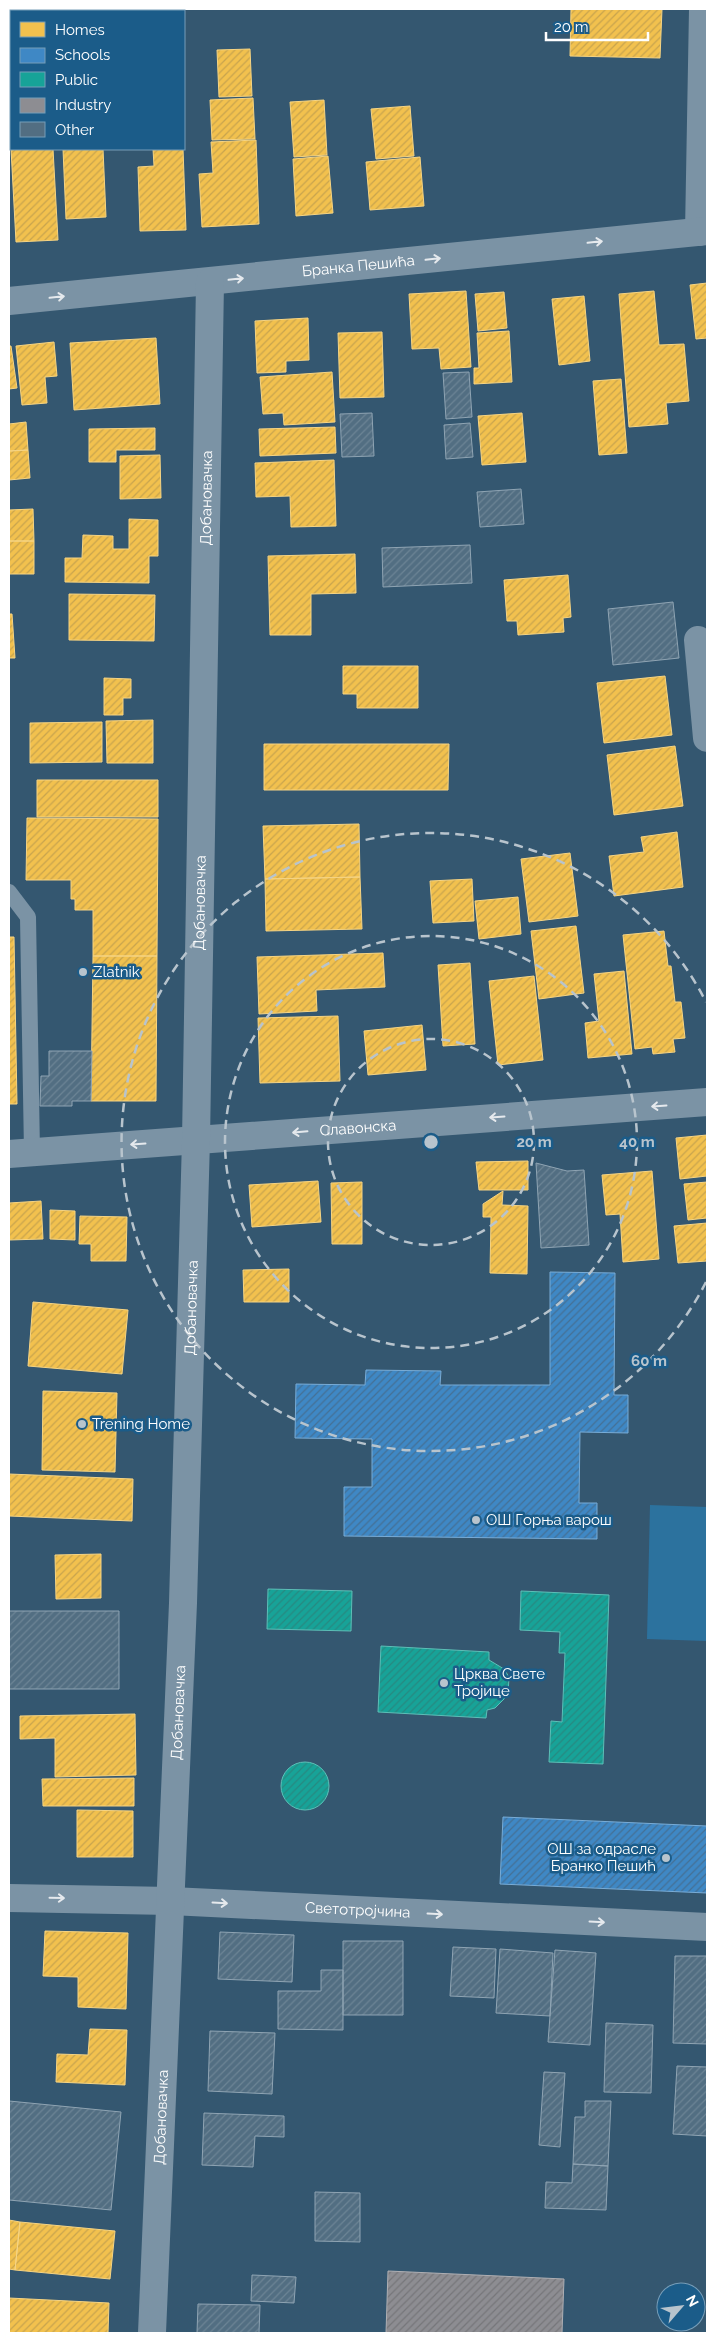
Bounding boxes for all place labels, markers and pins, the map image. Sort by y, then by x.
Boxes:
place label: Zlatnik [93,963,140,981]
marker: Zlatnik [77,966,89,978]
centre of rings [422,1133,440,1151]
place label: Trening Home [92,1415,190,1433]
marker: Trening Home [76,1418,88,1430]
place label: ОШ Горња варош [486,1511,612,1529]
marker: ОШ Горња варош [470,1514,482,1526]
place label: Црква Свете Тројице [454,1665,545,1700]
marker: Црква Свете Тројице [438,1677,450,1689]
place label: ОШ за одрасле Бранко Пешић [547,1840,656,1875]
marker: ОШ за одрасле Бранко Пешић [660,1852,672,1864]

